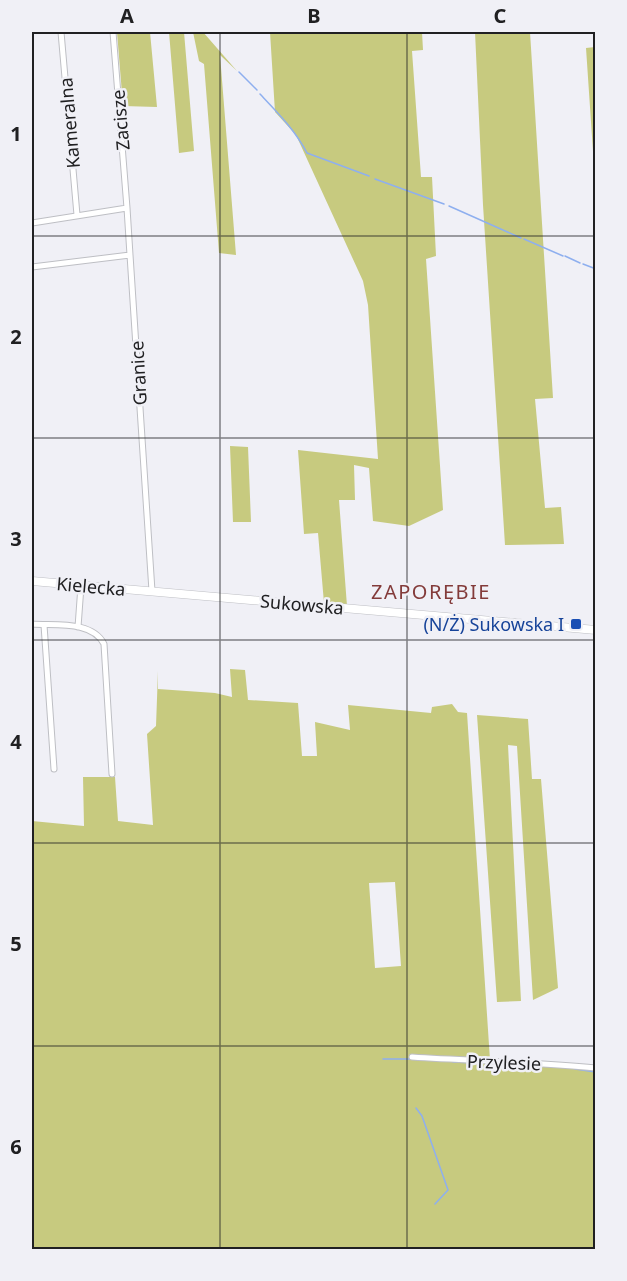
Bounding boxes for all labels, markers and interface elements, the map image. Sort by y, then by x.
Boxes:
text: A [120,2,134,29]
text: B [307,2,321,29]
text: C [494,2,507,29]
street label: Kameralna [53,76,85,170]
street label: Zacisze [105,89,135,151]
text: 1 [10,120,22,147]
text: 2 [10,323,22,350]
street label: Granice [124,340,152,406]
text: 3 [10,525,22,552]
street label: Kielecka [56,571,126,601]
district label: ZAPORĘBIE [371,578,491,605]
street label: Sukowska [259,588,345,620]
place label: (N/Ż) Sukowska I [423,612,564,636]
marker: (N/Ż) Sukowska I [569,617,583,631]
text: 4 [10,728,22,755]
text: 5 [10,930,22,957]
street label: Przylesie [467,1049,541,1075]
text: 6 [10,1133,22,1160]

